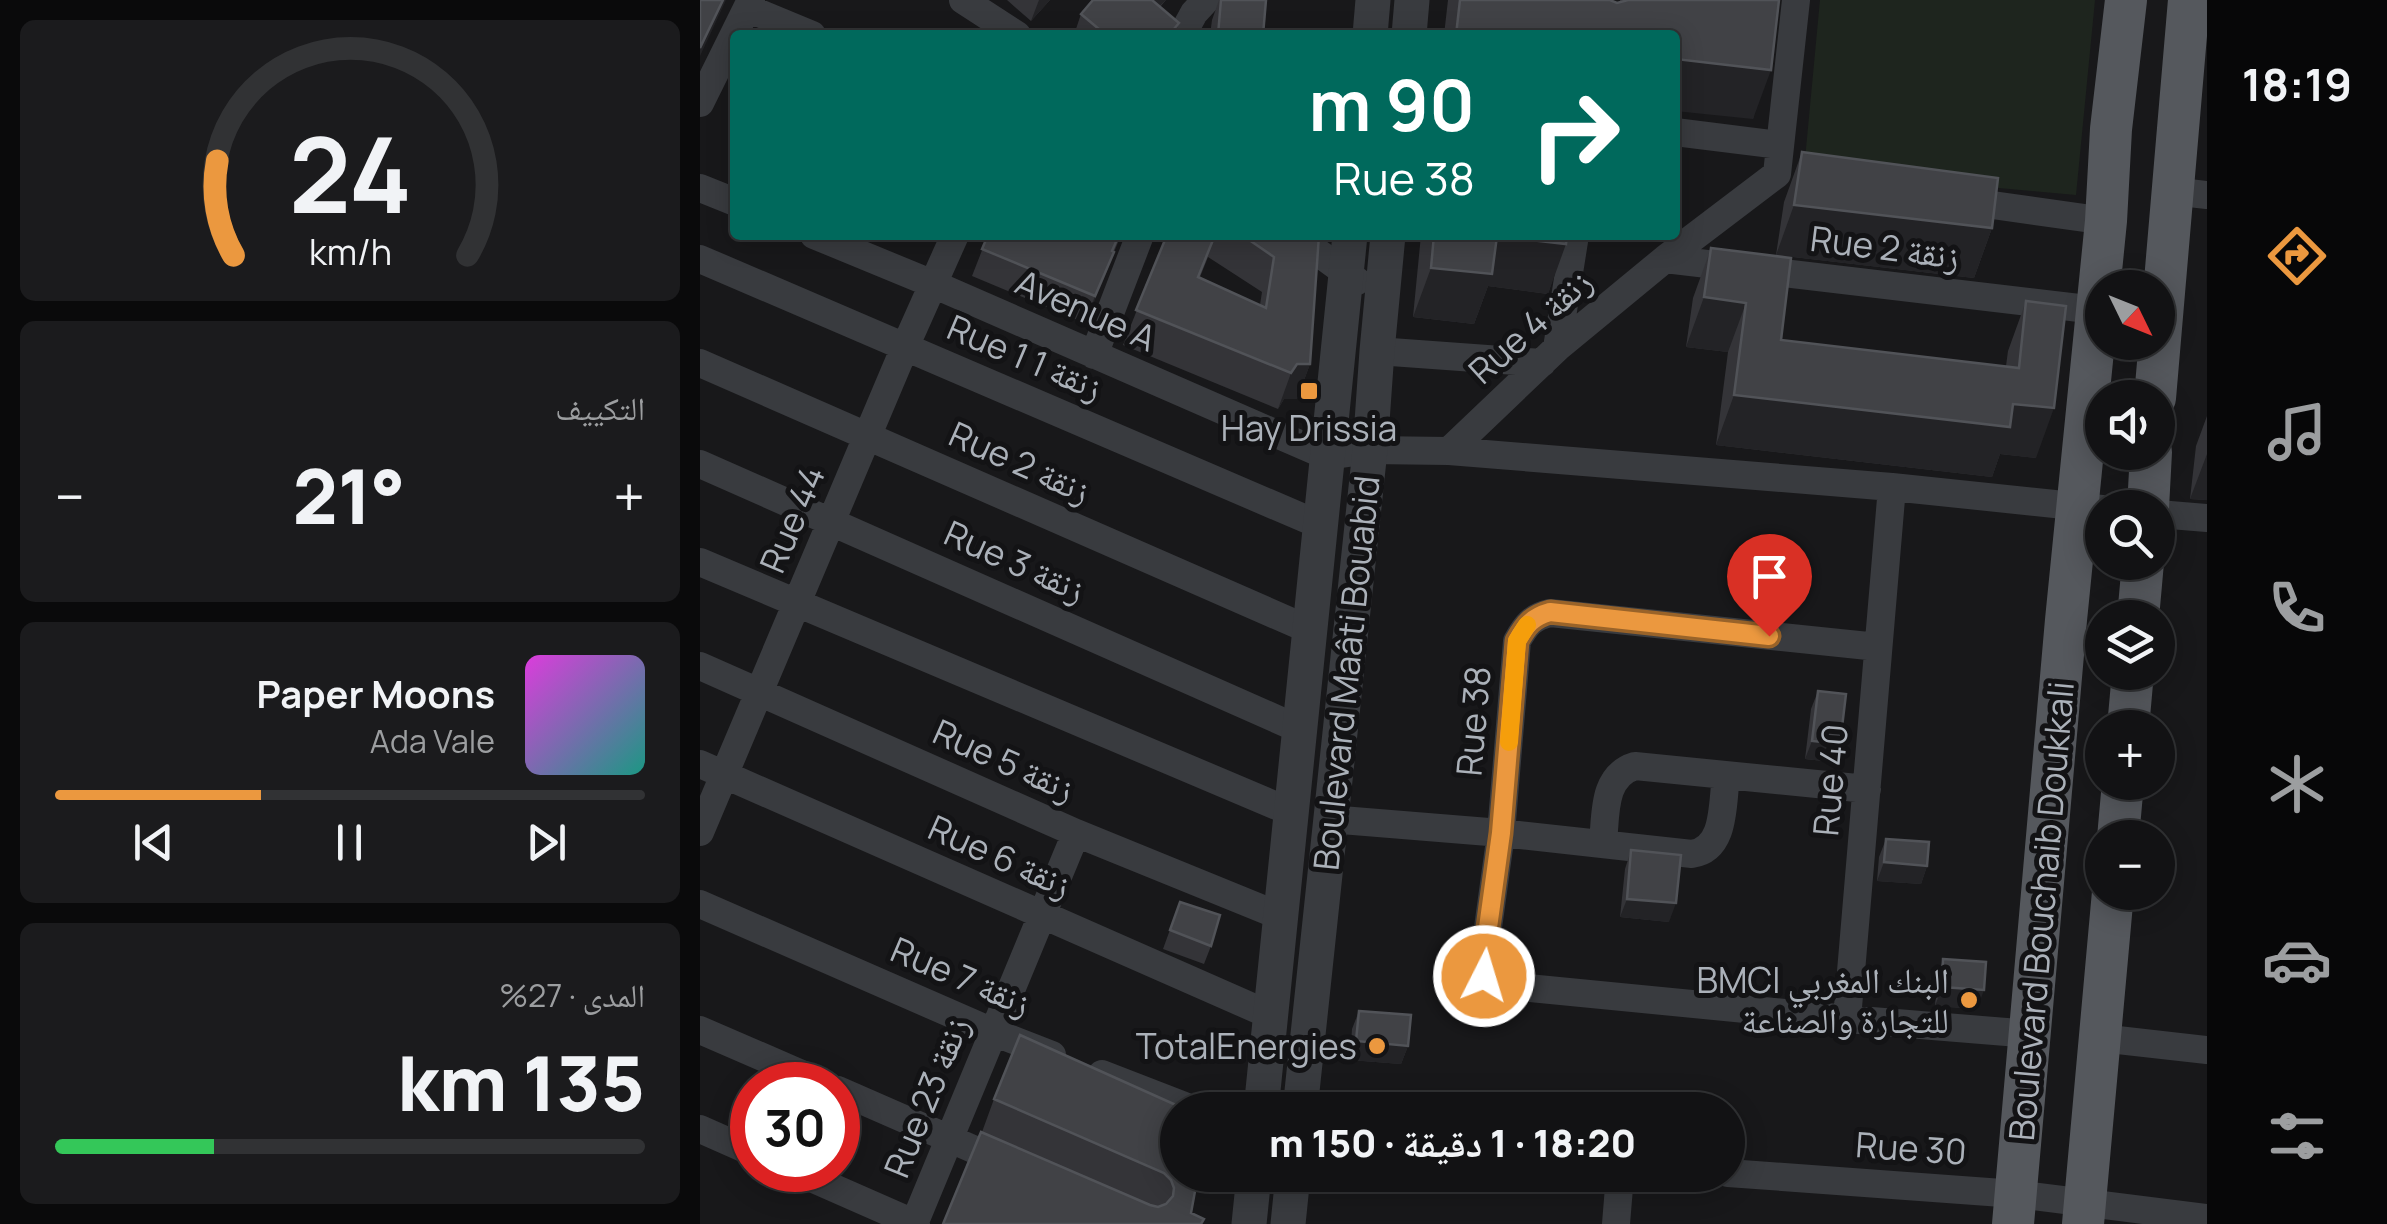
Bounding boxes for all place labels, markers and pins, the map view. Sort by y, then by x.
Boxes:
marker: Hay Drissia [1298,380,1320,402]
place label: Hay Drissia [1221,404,1397,452]
pin [1727,534,1812,637]
place label: BMCI البنك المغربي للتجارة والصناعة [1696,956,1949,1044]
marker: BMCI البنك المغربي للتجارة والصناعة [1958,989,1980,1011]
place label: TotalEnergies [1136,1022,1357,1070]
marker: TotalEnergies [1366,1035,1388,1057]

